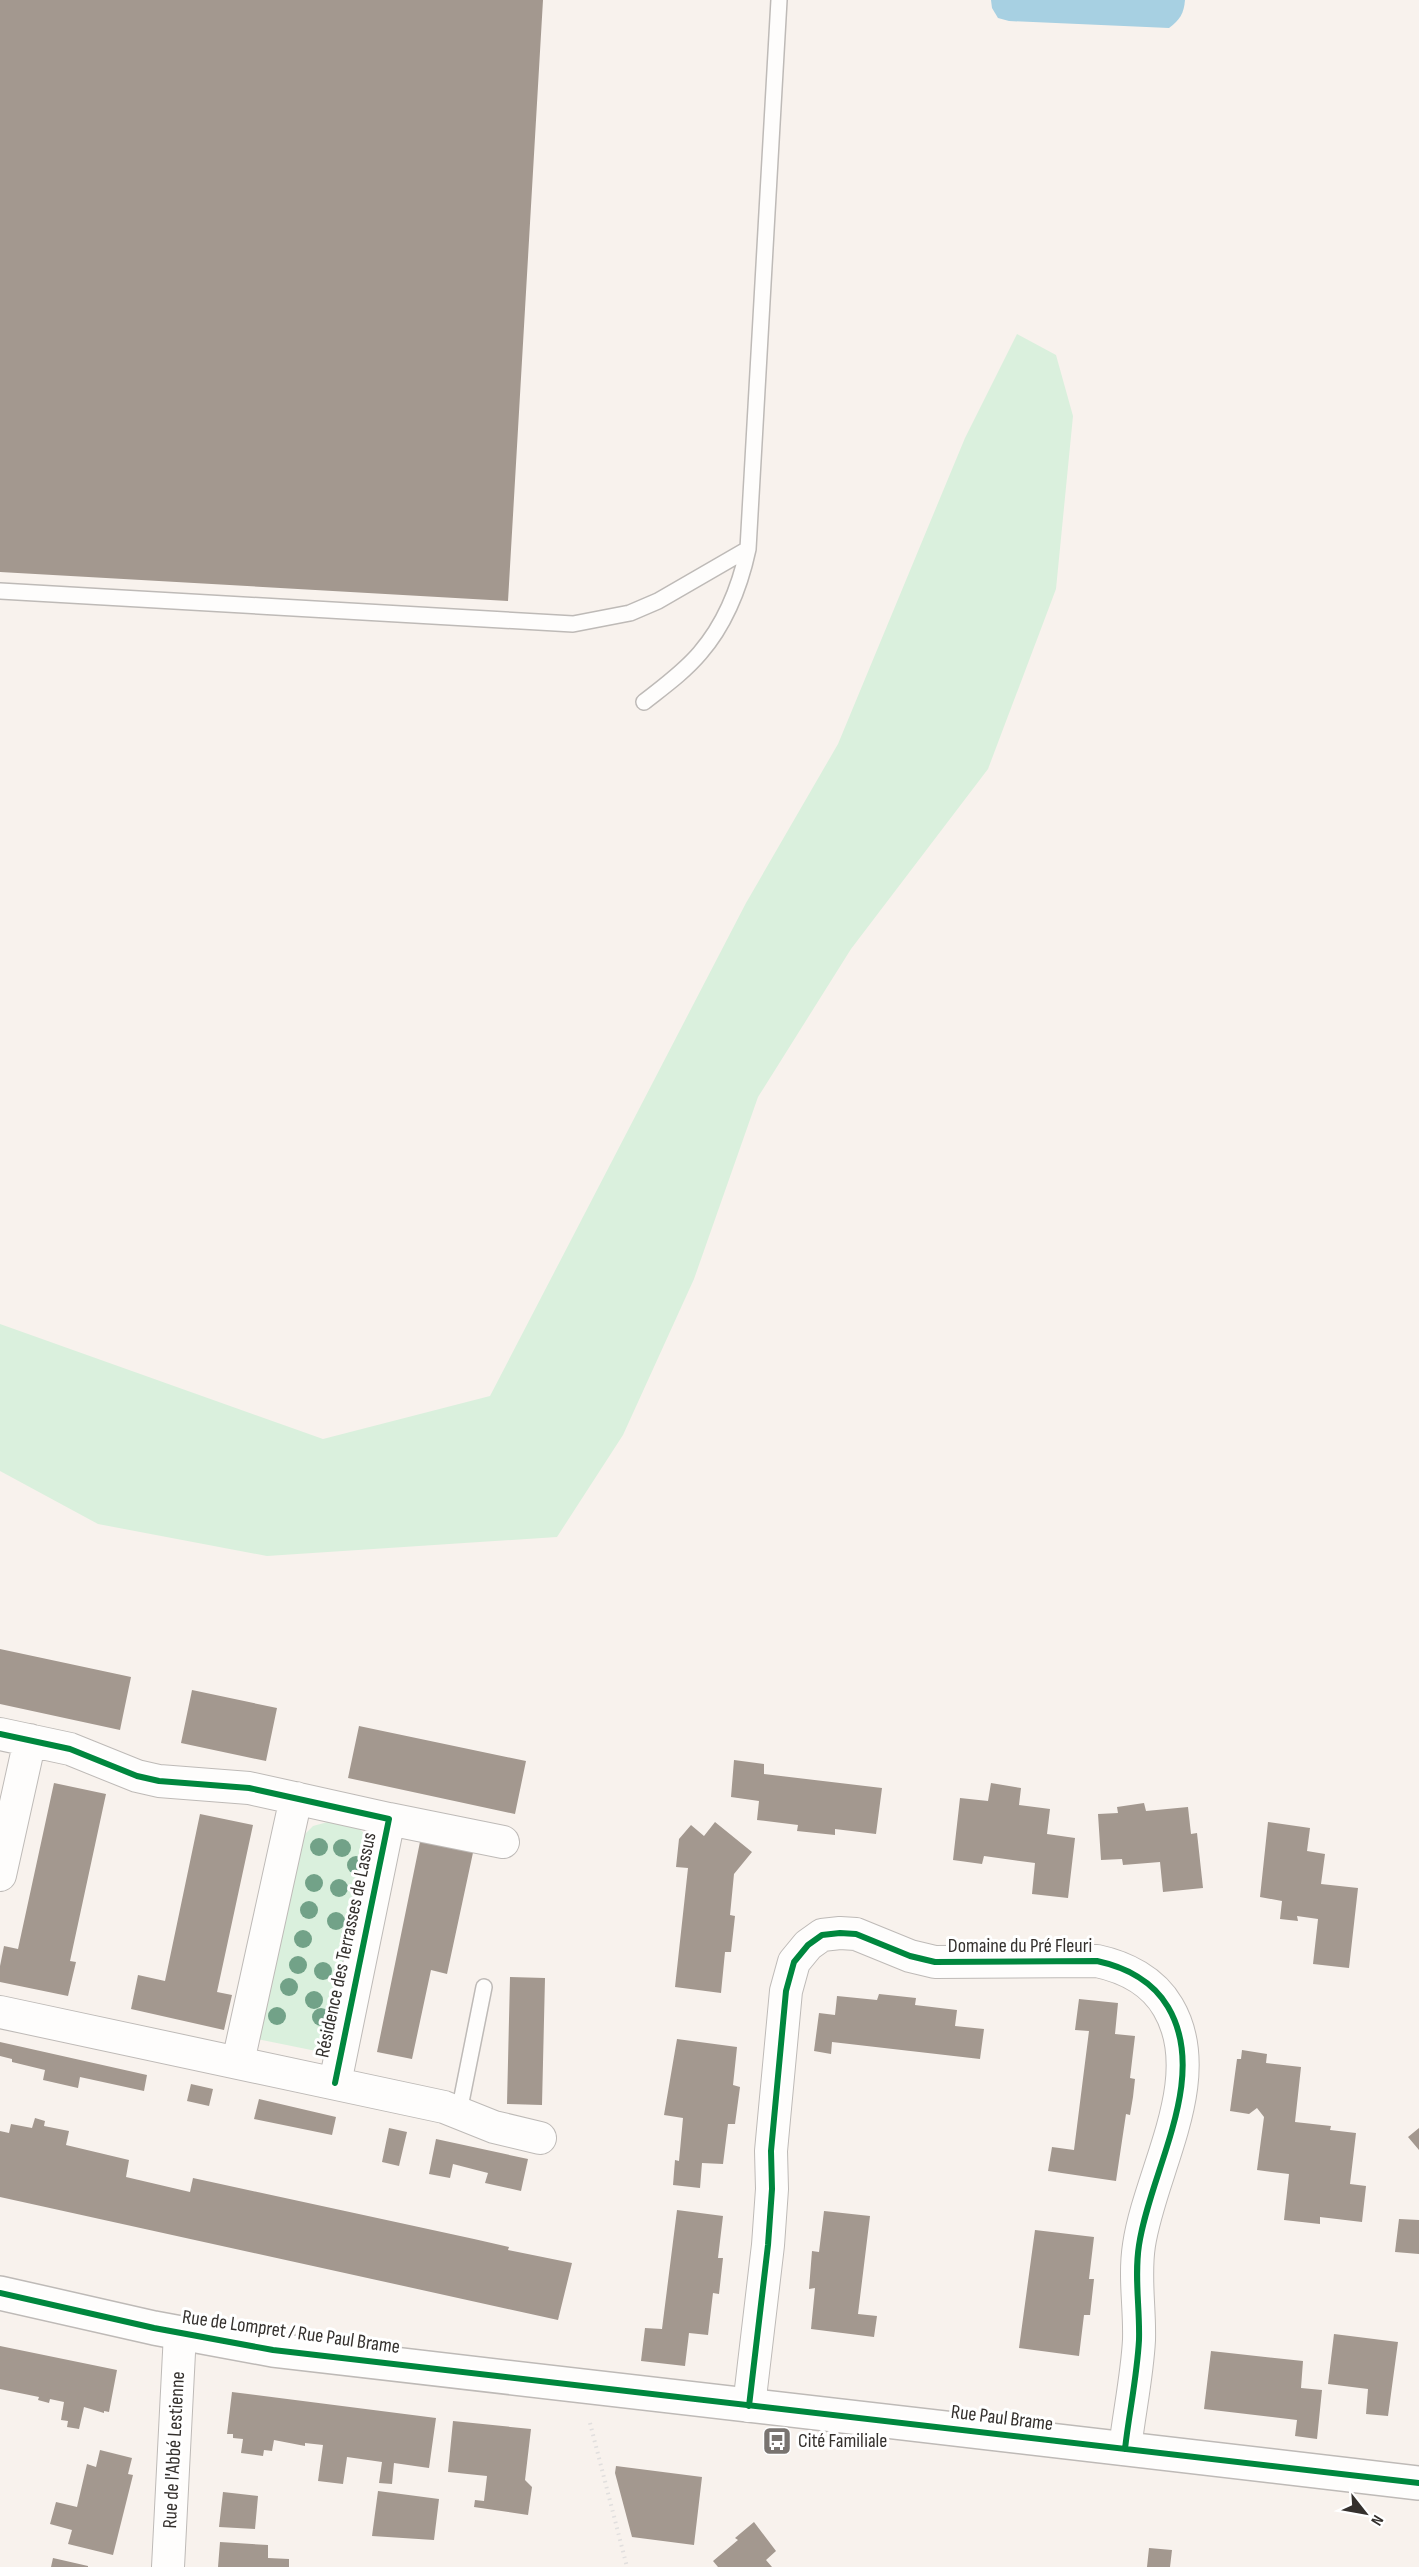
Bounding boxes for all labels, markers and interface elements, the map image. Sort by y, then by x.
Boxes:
street label: Résidence des Terrasses de Lassus [310,1830,382,2060]
street label: Domaine du Pré Fleuri [948,1934,1092,1958]
street label: Rue de Lompret / Rue Paul Brame [181,2305,401,2359]
street label: Rue de l'Abbé Lestienne [158,2371,190,2529]
street label: Rue Paul Brame [949,2400,1055,2436]
bus stop icon: Cité Familiale [761,2425,793,2457]
place label: Cité Familiale [798,2429,887,2453]
north arrow [1335,2483,1395,2543]
text: N [1366,2511,1387,2529]

